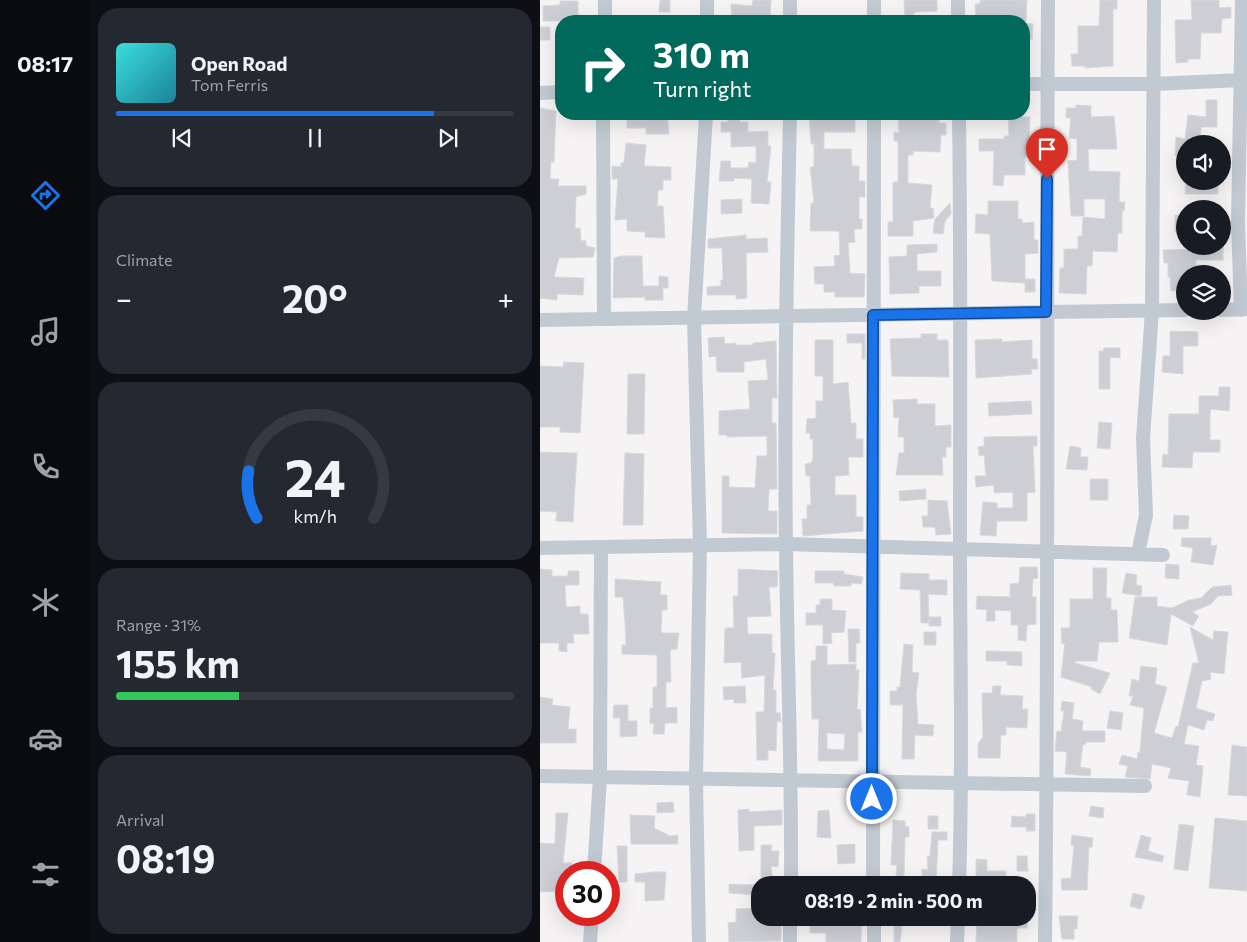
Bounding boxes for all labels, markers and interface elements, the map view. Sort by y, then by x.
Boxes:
text: 310 m [653,32,750,75]
icon: right [570,35,635,100]
text: 08:17 [17,50,73,77]
text: Open Road [191,52,287,75]
text: Tom Ferris [191,75,268,94]
text: Turn right [653,75,751,102]
icon: previous [168,124,196,152]
icon: pause [301,124,329,152]
icon: next [434,124,462,152]
pin [1026,128,1068,179]
icon: arrive [1033,135,1061,163]
map controls [1176,135,1231,320]
button: sound [1176,135,1231,190]
icon: directions [28,178,63,213]
button: search [1176,200,1231,255]
text: Climate [116,250,172,269]
button: layers [1176,265,1231,320]
text: 20° [282,274,348,321]
text: − [116,281,132,315]
text: + [498,281,514,315]
icon: music [28,314,63,349]
text: 24 [285,444,345,508]
icon: phone [28,449,63,484]
text: km/h [293,505,337,527]
icon: climate [28,585,63,620]
text: Range · 31% [116,615,201,634]
text: 155 km [116,639,240,686]
icon: car [28,721,63,756]
position arrow [845,772,897,824]
text: Arrival [116,810,164,829]
text: 08:19 [116,834,215,881]
icon: filters [28,857,63,892]
speed limit sign: 30 [555,861,620,926]
text: 08:19 · 2 min · 500 m [804,889,983,912]

